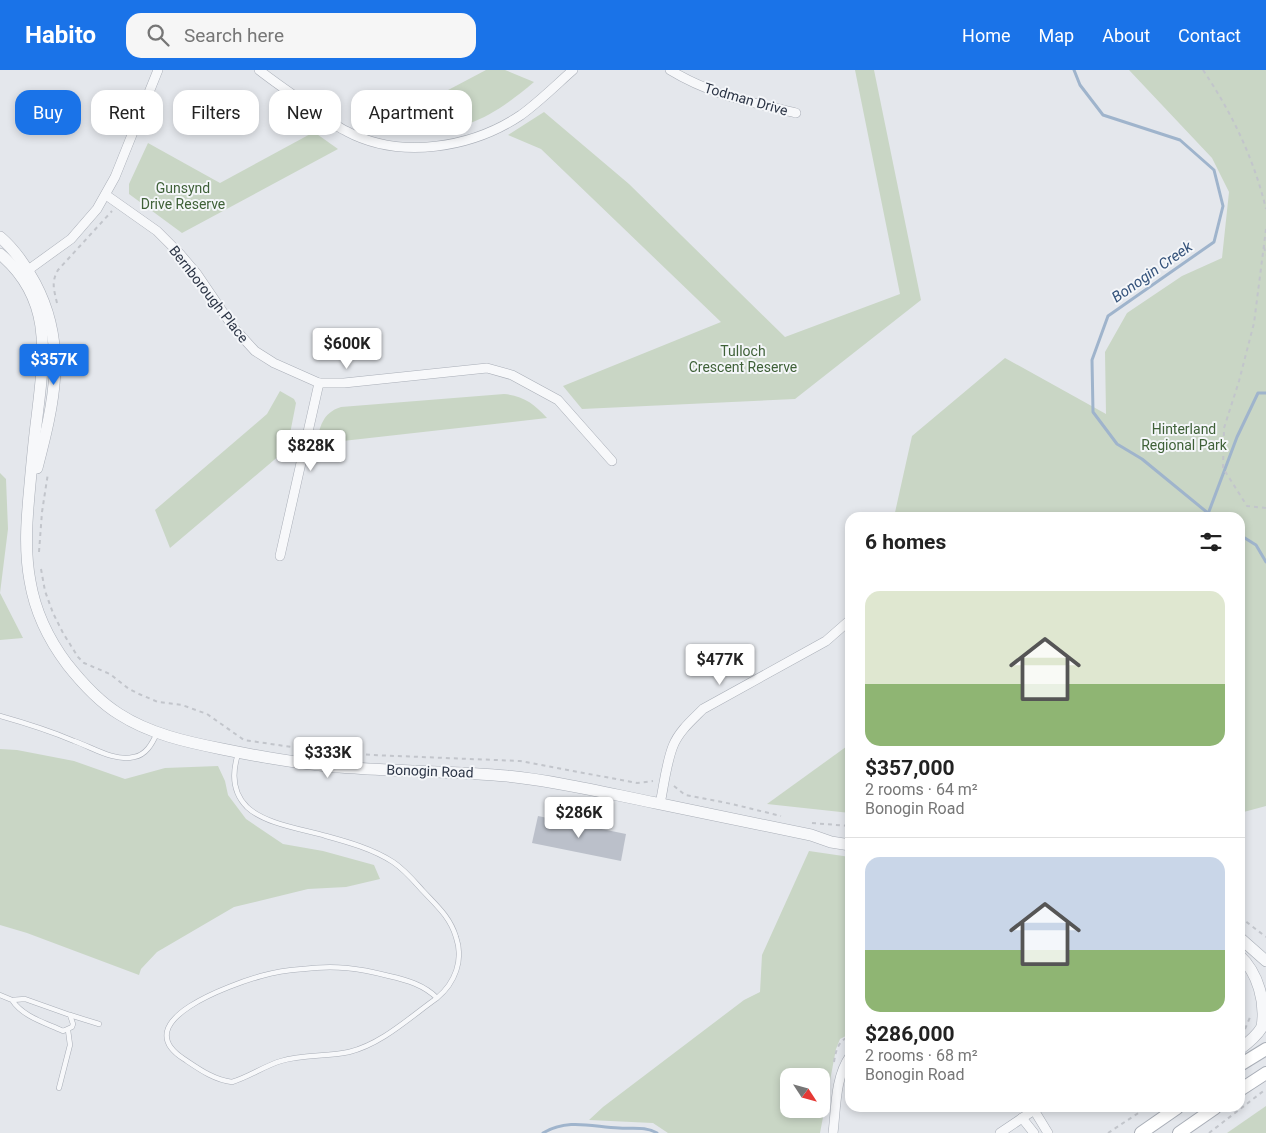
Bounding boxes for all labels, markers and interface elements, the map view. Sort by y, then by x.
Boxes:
search box [126,13,476,58]
text: Habito [25,21,96,49]
icon: search [144,21,172,49]
text: Search here [184,24,284,47]
text: Home [962,25,1011,46]
text: Map [1039,25,1074,46]
text: About [1102,25,1150,46]
text: Contact [1178,25,1241,46]
street label: Todman Drive [702,79,790,119]
chip: Buy [15,90,81,135]
chip: Rent [91,90,163,135]
chip: Filters [173,90,259,135]
chip: New [269,90,341,135]
chip: Apartment [351,90,472,135]
park label: Gunsynd Drive Reserve [141,180,225,212]
water label: Bonogin Creek [1108,237,1196,306]
street label: Bernborough Place [166,242,252,346]
pin: $600K [312,328,382,370]
text: $600K [324,334,370,353]
park label: Tulloch Crescent Reserve [689,343,797,375]
pin: $357K [19,344,89,386]
text: $357K [31,350,77,369]
park label: Hinterland Regional Park [1141,421,1228,453]
pin: $828K [276,430,346,472]
text: $828K [288,436,334,455]
icon: filters [1197,528,1225,556]
text: 6 homes [865,530,946,554]
icon: home [1000,624,1090,714]
pin: $477K [685,644,755,686]
text: $477K [697,650,743,669]
pin: $333K [293,736,363,779]
text: $333K [305,743,351,762]
text: $357,000 [865,756,955,780]
street label: Bonogin Road [386,761,474,781]
text: 2 rooms · 64 m² [865,780,978,799]
pin: $286K [544,796,614,839]
text: Bonogin Road [865,799,964,818]
text: $286K [556,803,602,822]
icon: home [1000,889,1090,979]
text: $286,000 [865,1022,955,1046]
text: 2 rooms · 68 m² [865,1046,978,1065]
text: Bonogin Road [865,1065,964,1084]
north arrow [780,1068,830,1118]
map controls [780,1068,830,1118]

